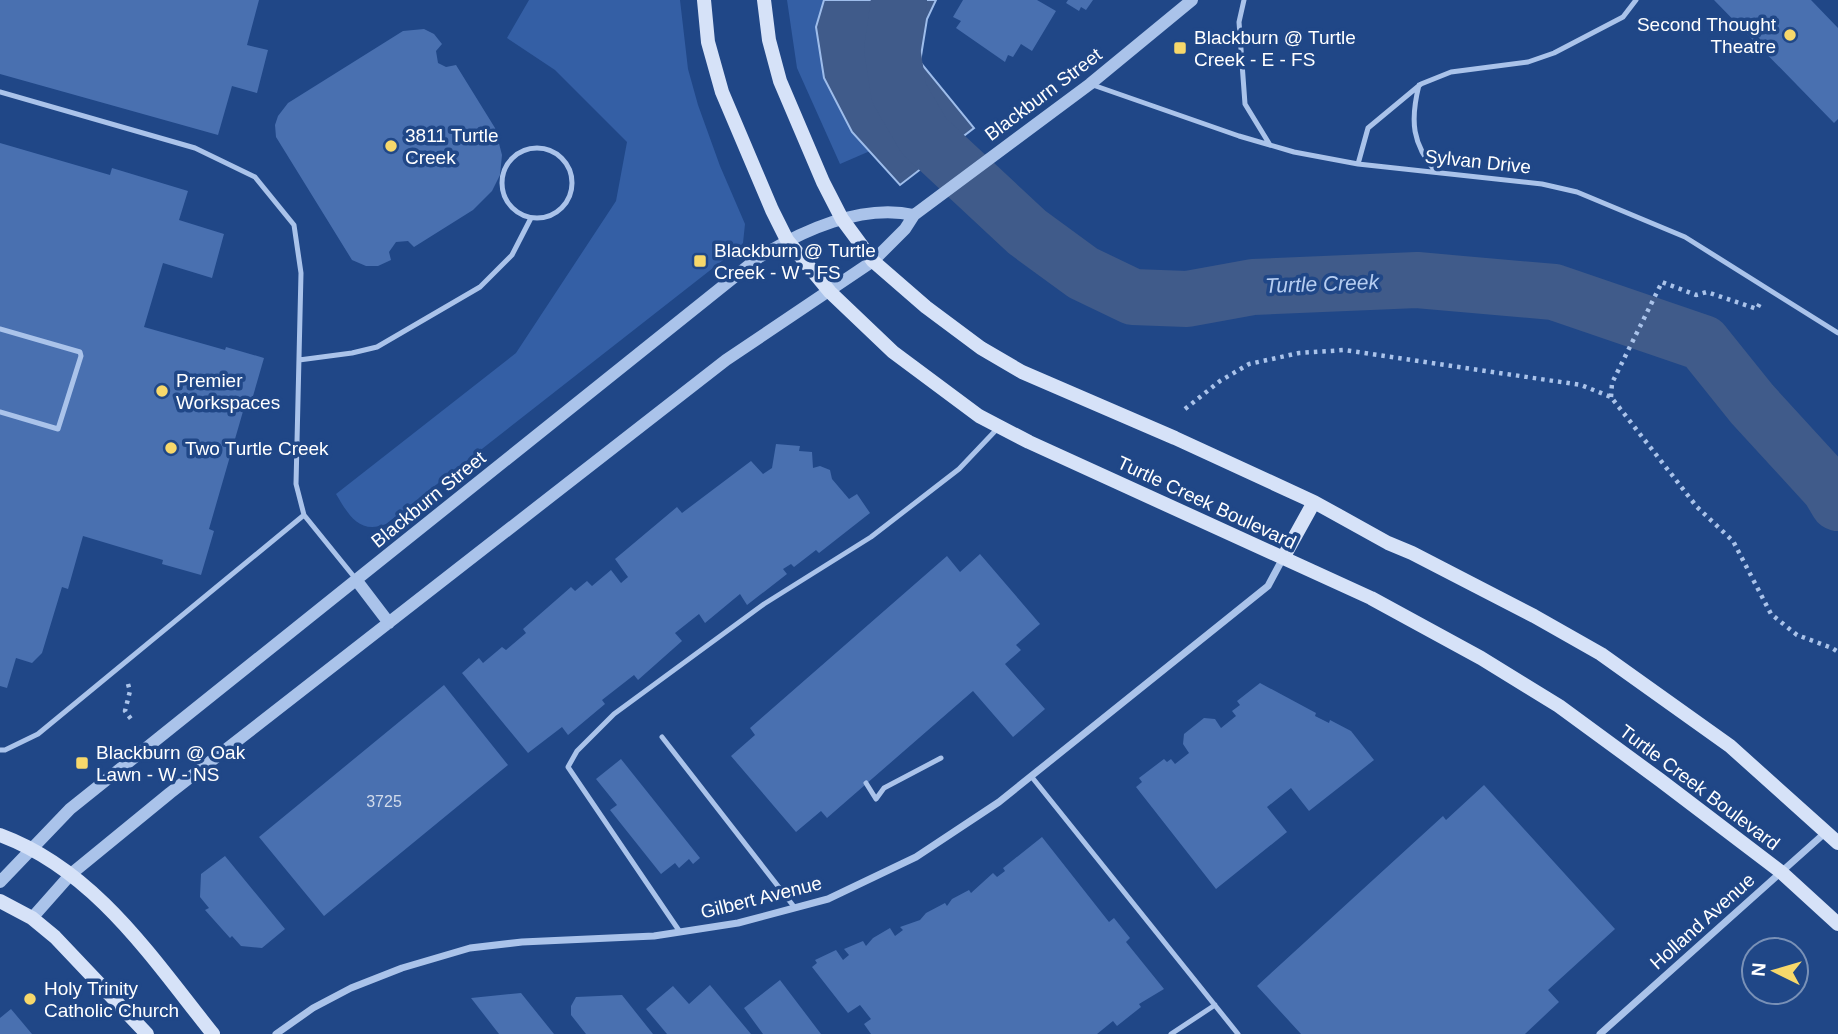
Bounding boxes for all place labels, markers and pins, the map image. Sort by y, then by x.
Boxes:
place label: Second Thought Theatre [1637,14,1777,57]
place label: Blackburn @ Turtle Creek - E - FS [1194,27,1356,70]
marker: Second Thought Theatre [1782,27,1798,43]
marker: Blackburn @ Turtle Creek - E - FS [1172,40,1188,56]
place label: 3811 Turtle Creek [405,125,499,168]
marker: 3811 Turtle Creek [383,138,399,154]
place label: Blackburn @ Turtle Creek - W - FS [714,240,876,283]
marker: Blackburn @ Turtle Creek - W - FS [692,253,708,269]
place label: Premier Workspaces [176,370,280,413]
marker: Premier Workspaces [154,383,170,399]
place label: Two Turtle Creek [185,438,329,459]
marker: Two Turtle Creek [163,440,179,456]
place label: Blackburn @ Oak Lawn - W - NS [96,742,246,785]
marker: Blackburn @ Oak Lawn - W - NS [74,755,90,771]
place label: Holy Trinity Catholic Church [44,978,179,1021]
marker: Holy Trinity Catholic Church [22,991,38,1007]

